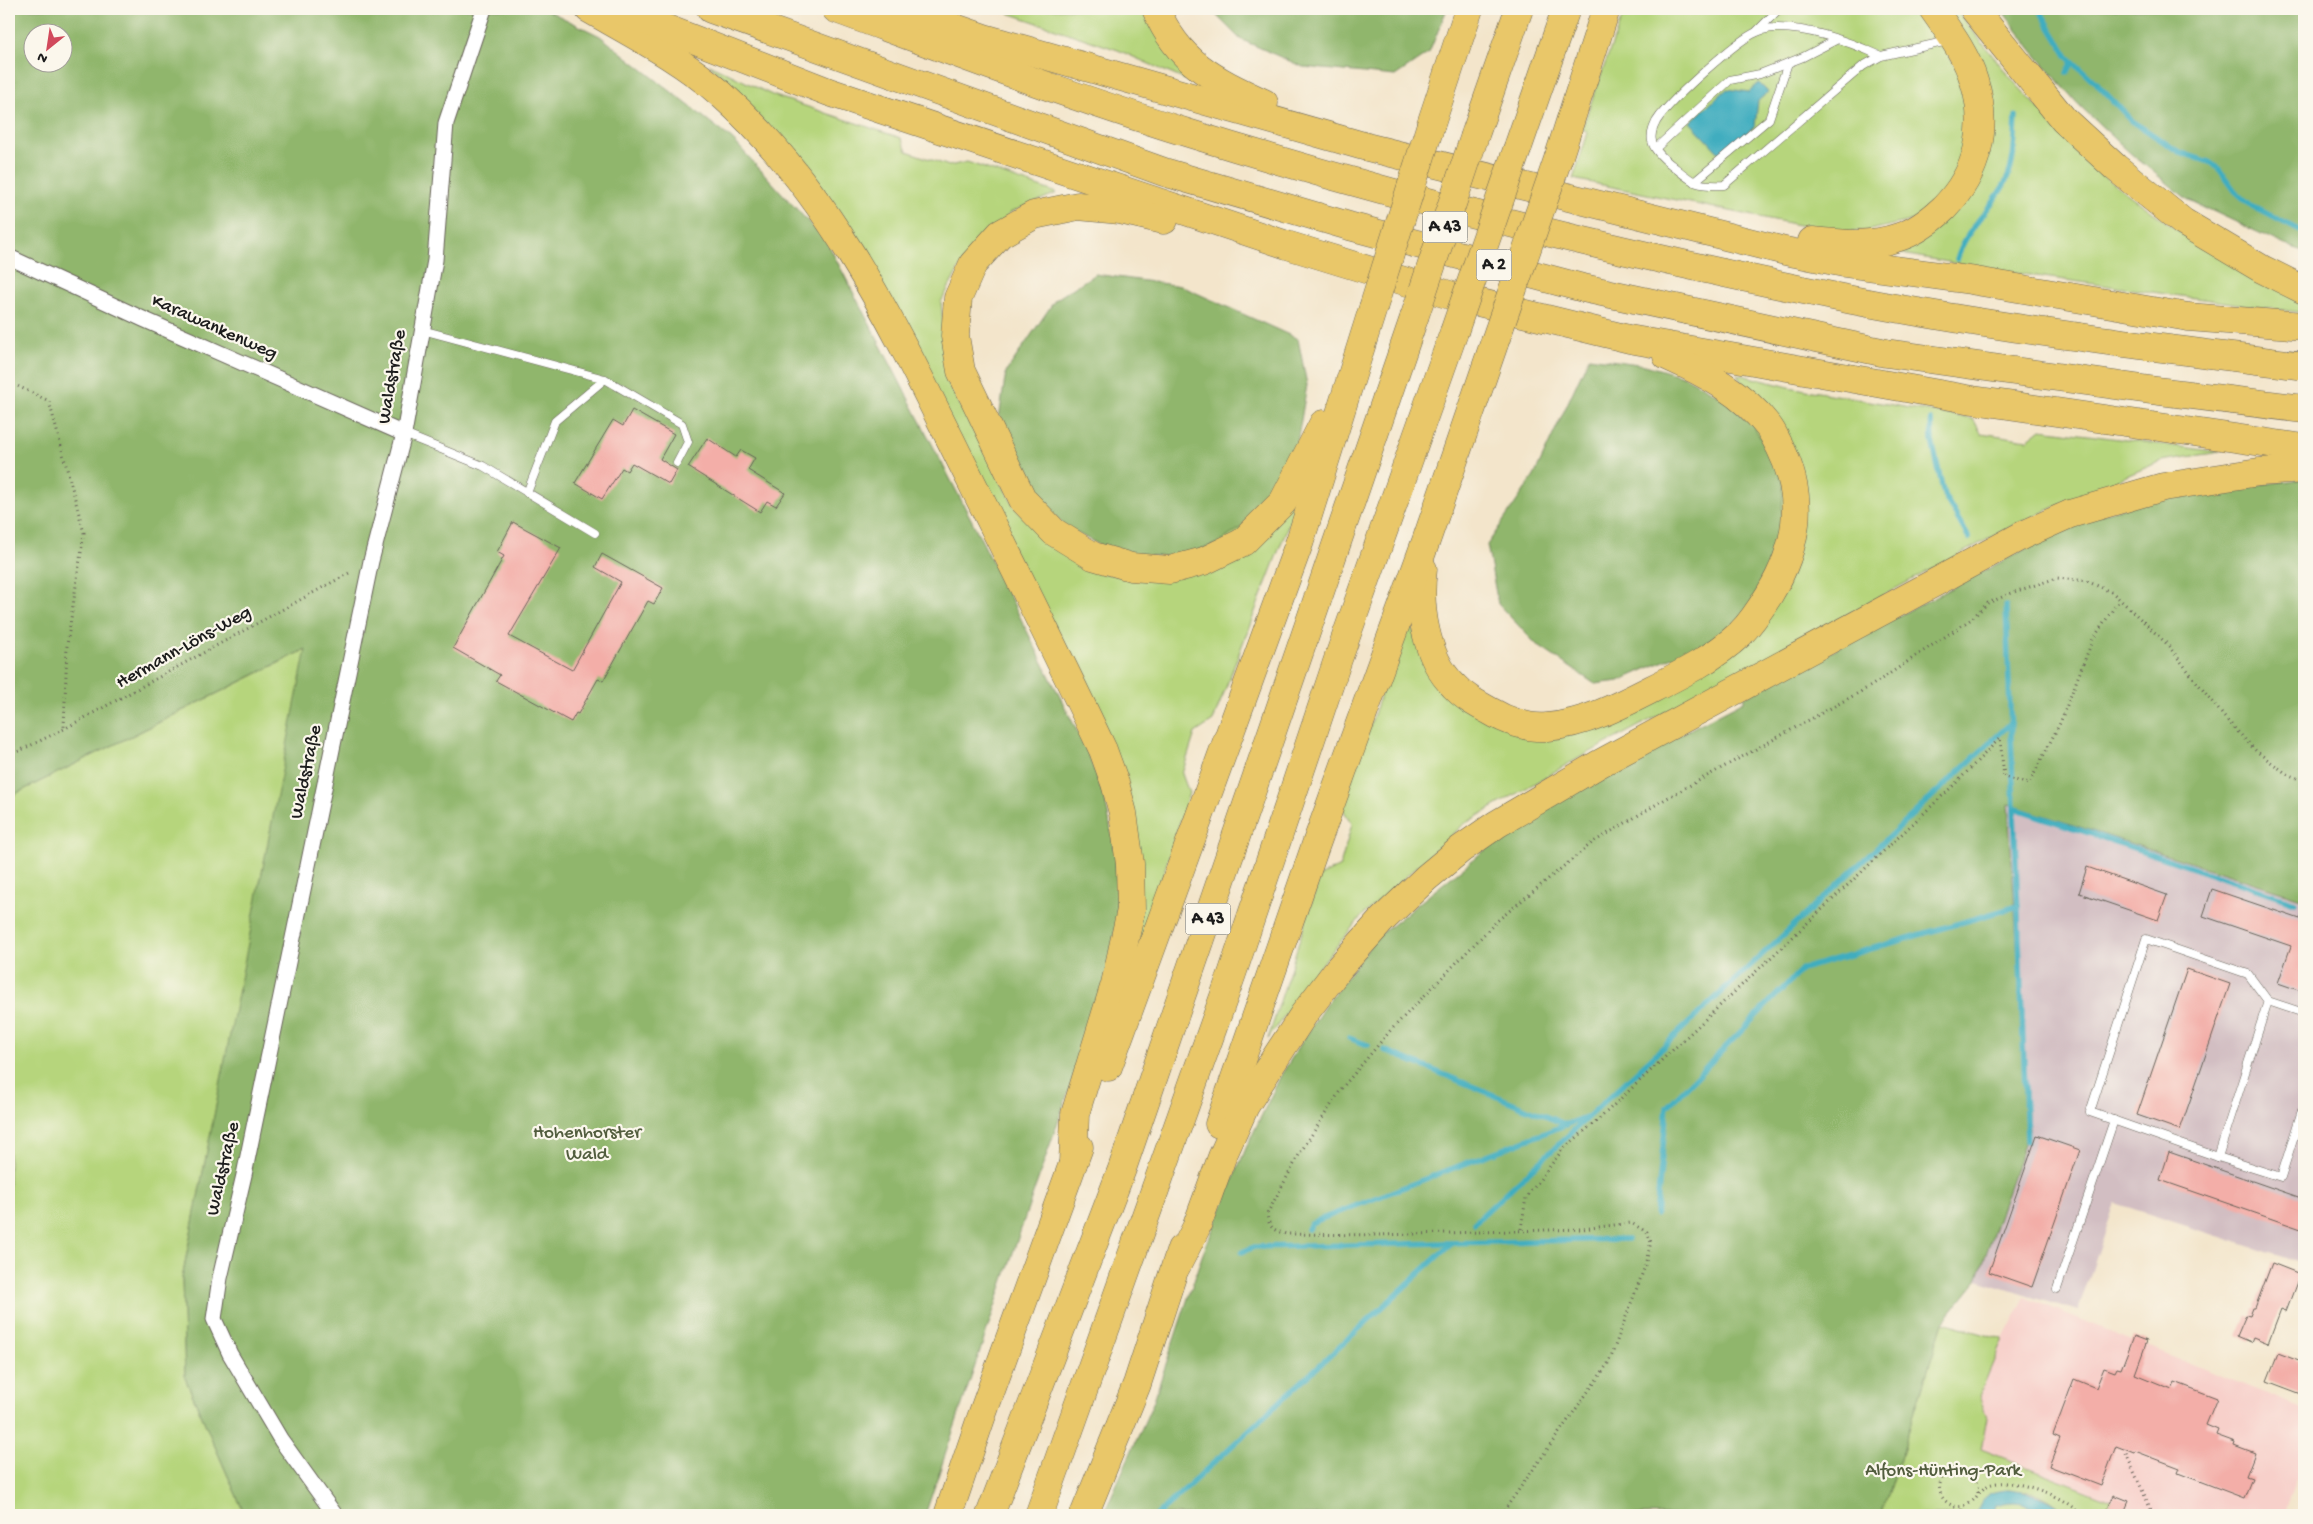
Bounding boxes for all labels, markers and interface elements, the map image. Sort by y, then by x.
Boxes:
north arrow [22,22,72,72]
text: N [35,47,51,67]
road number: A 43 [1422,212,1468,242]
road number: A 2 [1476,250,1512,280]
street label: Karawankenweg [148,290,281,366]
street label: Waldstraße [373,328,413,426]
street label: Hermann-Löns-Weg [112,601,256,695]
street label: Waldstraße [286,723,328,821]
road number: A 43 [1186,904,1230,934]
street label: Waldstraße [202,1120,246,1218]
park label: Hohenhorster Wald [533,1122,643,1167]
park label: Alfons-Hünting-Park [1865,1460,2022,1483]

